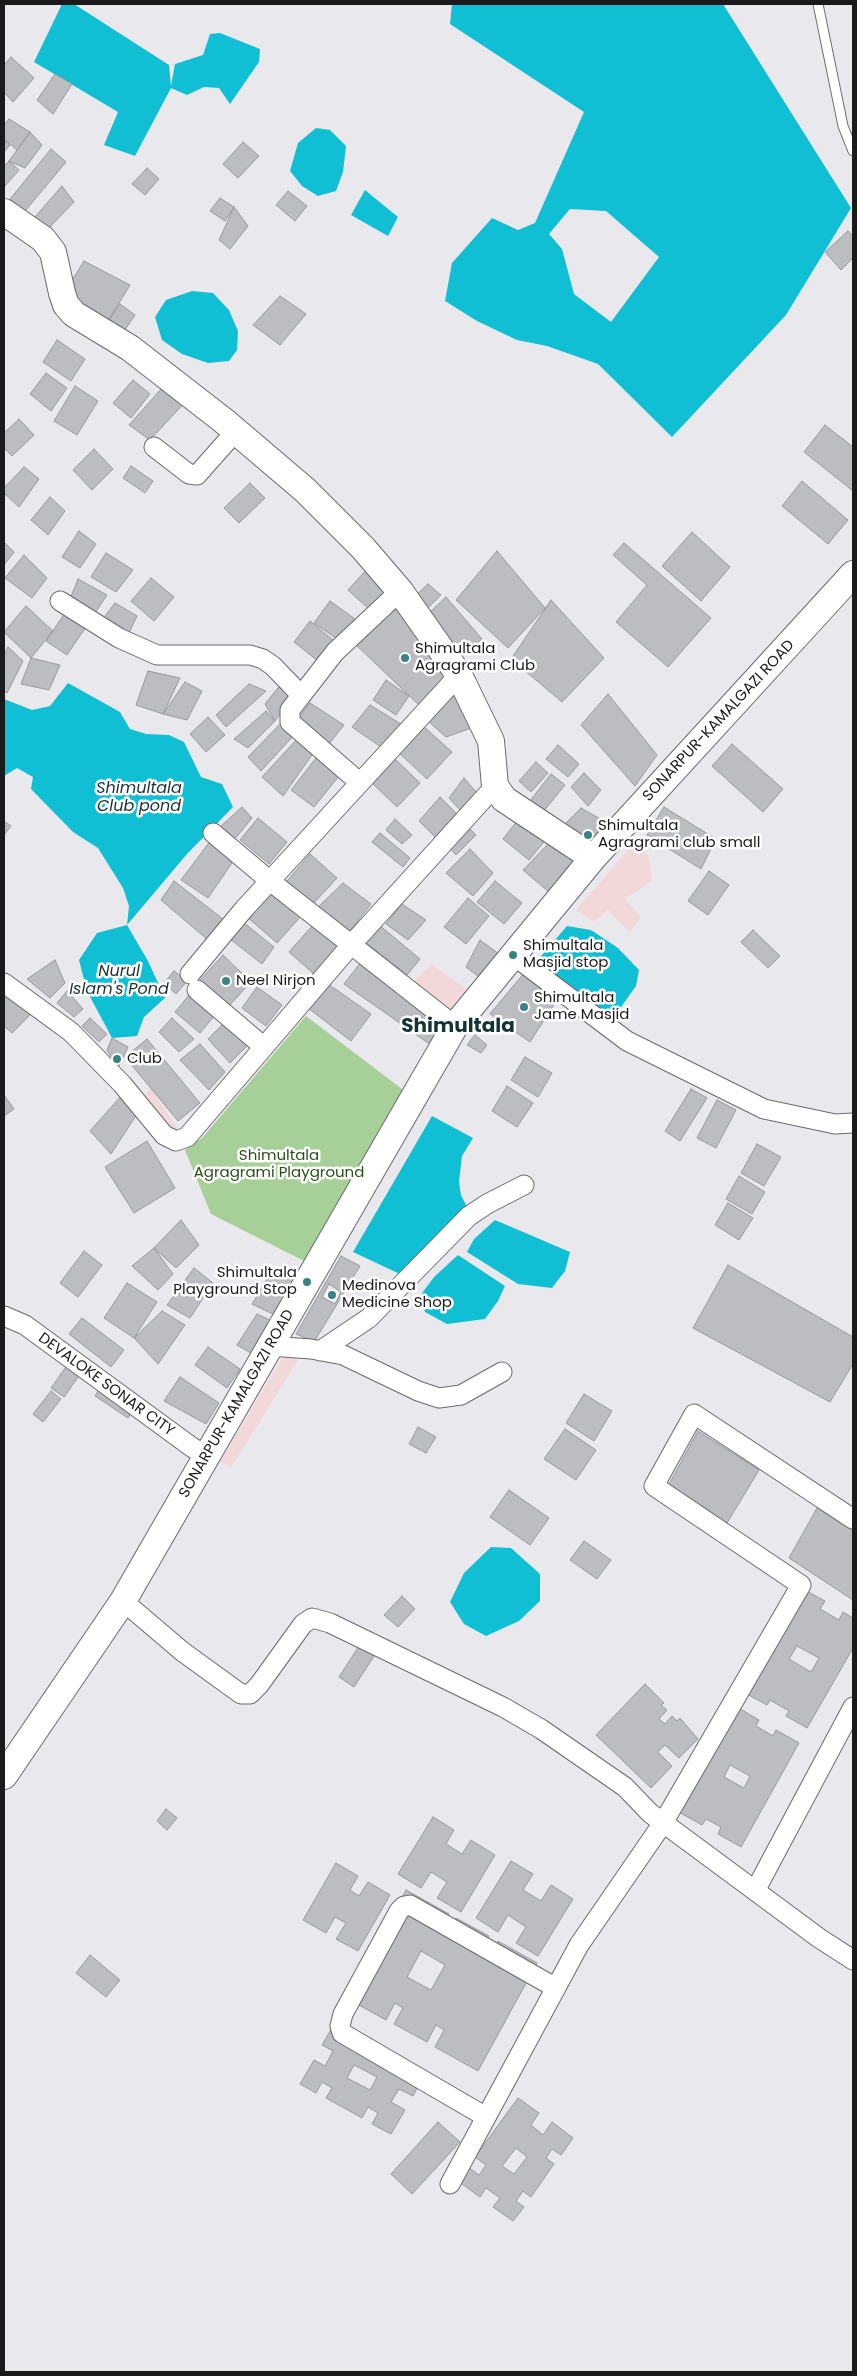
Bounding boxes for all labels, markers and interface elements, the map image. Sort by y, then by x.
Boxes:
street label: SONARPUR-KAMALGAZI ROAD [639,636,799,806]
place label: Shimultala Agragrami Club [415,640,535,675]
marker: Shimultala Agragrami Club [399,652,411,664]
water label: Shimultala Club pond [96,779,182,817]
place label: Shimultala Agragrami club small [598,817,760,852]
marker: Shimultala Agragrami club small [582,829,594,841]
place label: Shimultala Masjid stop [523,937,608,972]
marker: Shimultala Masjid stop [507,949,519,961]
water label: Nurul Islam's Pond [69,962,169,1000]
place label: Neel Nirjon [236,972,316,990]
marker: Neel Nirjon [220,975,232,987]
place label: Shimultala Jame Masjid [534,989,629,1024]
marker: Shimultala Jame Masjid [518,1001,530,1013]
district label: Shimultala [401,1015,515,1039]
place label: Club [127,1050,162,1068]
marker: Club [111,1053,123,1065]
park label: Shimultala Agragrami Playground [194,1147,364,1182]
place label: Shimultala Playground Stop [173,1264,297,1299]
marker: Shimultala Playground Stop [301,1276,313,1288]
place label: Medinova Medicine Shop [342,1277,452,1312]
marker: Medinova Medicine Shop [326,1289,338,1301]
street label: SONARPUR-KAMALGAZI ROAD [176,1307,298,1501]
street label: DEVALOKE SONAR CITY [34,1330,178,1440]

